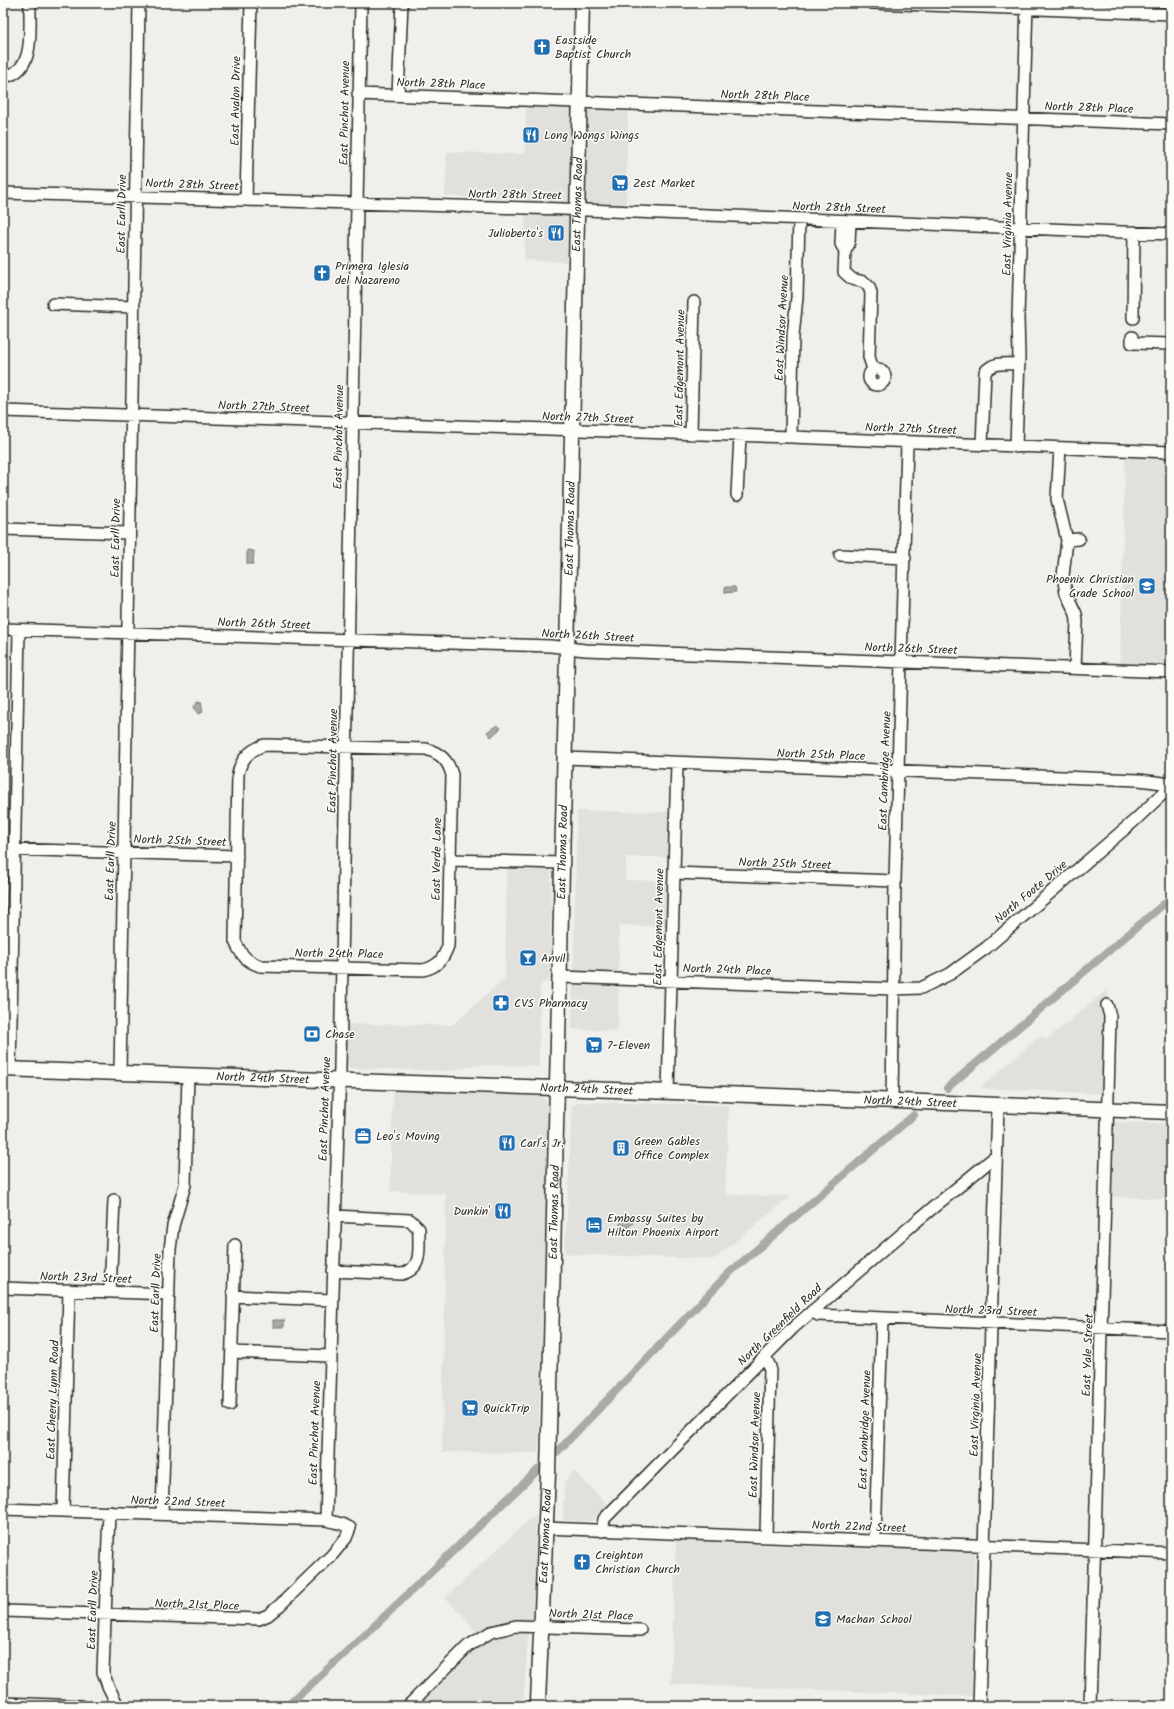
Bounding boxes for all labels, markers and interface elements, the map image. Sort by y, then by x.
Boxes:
place label: Eastside Baptist Church [555,31,631,64]
church icon: Eastside Baptist Church [532,37,552,57]
street label: East Avalon Drive [226,55,246,146]
street label: East Pinchot Avenue [335,60,355,166]
street label: North 28th Place [396,73,487,95]
street label: North 28th Place [720,85,811,107]
street label: North 28th Place [1044,97,1135,119]
restaurant icon: Long Wongs Wings [521,125,541,145]
place label: Long Wongs Wings [544,126,639,145]
street label: East Thomas Road [567,156,588,252]
street label: East Virginia Avenue [998,171,1018,276]
street label: East Earll Drive [112,173,132,254]
supermarket icon: Zest Market [610,173,630,193]
street label: North 28th Street [145,174,240,196]
place label: Zest Market [633,174,696,193]
street label: North 28th Street [468,185,562,205]
street label: North 28th Street [792,197,887,219]
restaurant icon: Julioberto's [546,223,566,243]
place label: Julioberto's [488,224,543,243]
place label: Primera Iglesia del Nazareno [335,257,409,290]
church icon: Primera Iglesia del Nazareno [312,263,332,283]
street label: East Windsor Avenue [770,274,794,382]
street label: East Edgemont Avenue [669,309,691,427]
street label: East Pinchot Avenue [329,384,349,490]
street label: North 27th Street [218,396,311,418]
street label: North 27th Street [542,407,635,429]
street label: North 27th Street [865,418,958,440]
street label: East Thomas Road [559,480,580,576]
street label: East Earll Drive [106,497,126,578]
place label: Phoenix Christian Grade School [1046,570,1134,603]
school or university icon: Phoenix Christian Grade School [1137,576,1157,596]
street label: North 26th Street [217,613,311,635]
street label: North 26th Street [541,624,635,648]
street label: North 26th Street [864,638,958,660]
street label: East Pinchot Avenue [323,708,343,814]
street label: East Cambridge Avenue [873,710,897,831]
street label: North 25th Place [776,744,866,766]
street label: East Thomas Road [552,804,573,900]
street label: East Verde Lane [427,817,447,901]
street label: East Earll Drive [100,820,122,901]
street label: North 25th Street [133,830,227,852]
street label: North 25th Street [738,853,832,875]
street label: North Foote Drive [990,855,1072,928]
street label: East Edgemont Avenue [648,868,670,986]
street label: North 24th Place [294,944,384,964]
bar icon: Anvil [518,948,538,968]
place label: Anvil [541,949,566,968]
street label: North 24th Place [682,959,772,981]
pharmacy icon: CVS Pharmacy [491,993,511,1013]
place label: CVS Pharmacy [514,994,588,1013]
bank icon: Chase [302,1024,322,1044]
place label: Chase [325,1025,355,1044]
supermarket icon: 7-Eleven [584,1035,604,1055]
place label: 7-Eleven [607,1036,650,1055]
street label: East Pinchot Avenue [314,1056,336,1162]
street label: North 24th Street [216,1067,310,1089]
street label: North 24th Street [540,1078,634,1100]
street label: North 24th Street [863,1090,958,1113]
office icon: Leo's Moving [353,1126,373,1146]
place label: Leo's Moving [376,1127,440,1146]
place label: Green Gables Office Complex [634,1132,710,1165]
restaurant icon: Carl's Jr. [497,1133,517,1153]
place label: Carl's Jr. [520,1134,564,1153]
building icon: Green Gables Office Complex [611,1138,631,1158]
street label: East Thomas Road [543,1164,565,1260]
restaurant icon: Dunkin' [493,1201,513,1221]
place label: Dunkin' [453,1202,490,1221]
place label: Embassy Suites by Hilton Phoenix Airport [607,1209,719,1242]
hotel icon: Embassy Suites by Hilton Phoenix Airport [584,1215,604,1235]
street label: East Earll Drive [145,1252,167,1333]
street label: North 23rd Street [39,1267,133,1289]
street label: North Greenfield Road [733,1279,827,1371]
street label: North 23rd Street [944,1300,1038,1322]
street label: East Yale Street [1077,1313,1099,1397]
street label: East Cheery Lynn Road [41,1339,65,1460]
street label: East Virginia Avenue [965,1352,987,1457]
street label: East Cambridge Avenue [853,1369,877,1490]
street label: East Pinchot Avenue [304,1380,326,1486]
street label: East Windsor Avenue [744,1391,766,1499]
supermarket icon: QuickTrip [460,1398,480,1418]
place label: QuickTrip [483,1399,530,1418]
street label: East Thomas Road [534,1487,557,1584]
street label: North 22nd Street [130,1491,226,1513]
street label: North 22nd Street [811,1516,907,1538]
place label: Creighton Christian Church [595,1546,680,1579]
church icon: Creighton Christian Church [572,1552,592,1572]
street label: East Earll Drive [82,1569,104,1650]
street label: North 21st Place [154,1594,240,1616]
street label: North 21st Place [548,1604,634,1626]
school or university icon: Machan School [813,1609,833,1629]
place label: Machan School [836,1610,912,1629]

